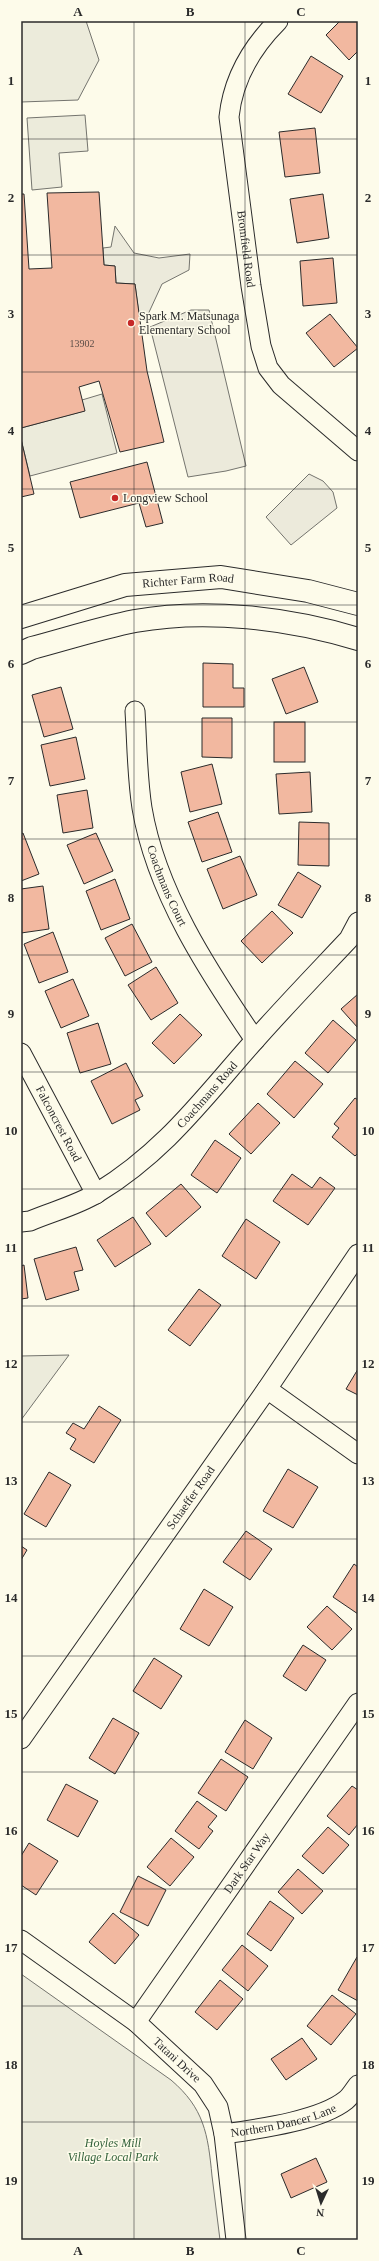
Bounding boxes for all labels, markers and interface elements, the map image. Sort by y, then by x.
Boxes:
text: A [73,4,83,19]
text: B [186,4,195,19]
text: C [296,4,306,19]
text: 1 [8,73,14,88]
text: 1 [365,73,371,88]
text: 2 [8,190,14,205]
text: 2 [365,190,371,205]
street label: Bromfield Road [234,209,258,288]
text: 3 [8,306,15,321]
text: 3 [365,306,372,321]
place label: Spark M. Matsunaga Elementary School [139,309,240,337]
marker: Spark M. Matsunaga Elementary School [126,318,136,328]
house number: 13902 [70,338,95,349]
text: 4 [8,423,15,438]
text: 4 [365,423,372,438]
place label: Longview School [123,491,209,505]
marker: Longview School [110,493,120,503]
text: 5 [8,540,15,555]
text: 5 [365,540,372,555]
street label: Richter Farm Road [142,570,235,591]
text: 6 [8,656,15,671]
text: 6 [365,656,372,671]
text: 7 [8,773,15,788]
text: 7 [365,773,372,788]
street label: Coachmans Court [144,843,190,929]
text: 8 [8,890,15,905]
text: 8 [365,890,372,905]
text: 9 [8,1006,15,1021]
text: 9 [365,1006,372,1021]
street label: Coachmans Road [174,1059,240,1131]
street label: Falconcrest Road [33,1083,84,1164]
text: 10 [5,1123,18,1138]
text: 10 [362,1123,375,1138]
text: 11 [5,1240,17,1255]
text: 11 [362,1240,374,1255]
text: 12 [5,1356,18,1371]
text: 12 [362,1356,375,1371]
street label: Schaeffer Road [164,1463,218,1532]
text: 13 [5,1473,18,1488]
text: 13 [362,1473,375,1488]
text: 14 [5,1590,18,1605]
text: 14 [362,1590,375,1605]
text: 15 [5,1706,18,1721]
text: 15 [362,1706,375,1721]
text: 16 [5,1823,18,1838]
text: 16 [362,1823,375,1838]
street label: Dark Star Way [221,1830,273,1896]
text: 17 [5,1940,18,1955]
text: 17 [362,1940,375,1955]
street label: Tatani Drive [150,2034,204,2085]
text: 18 [5,2057,18,2072]
text: 18 [362,2057,375,2072]
street label: Northern Dancer Lane [230,2101,339,2140]
park label: Hoyles Mill Village Local Park [68,2136,159,2164]
text: 19 [5,2173,18,2188]
text: 19 [362,2173,375,2188]
north arrow [301,2183,341,2223]
text: N [316,2207,325,2219]
text: A [73,2243,83,2258]
text: B [186,2243,195,2258]
text: C [296,2243,306,2258]

